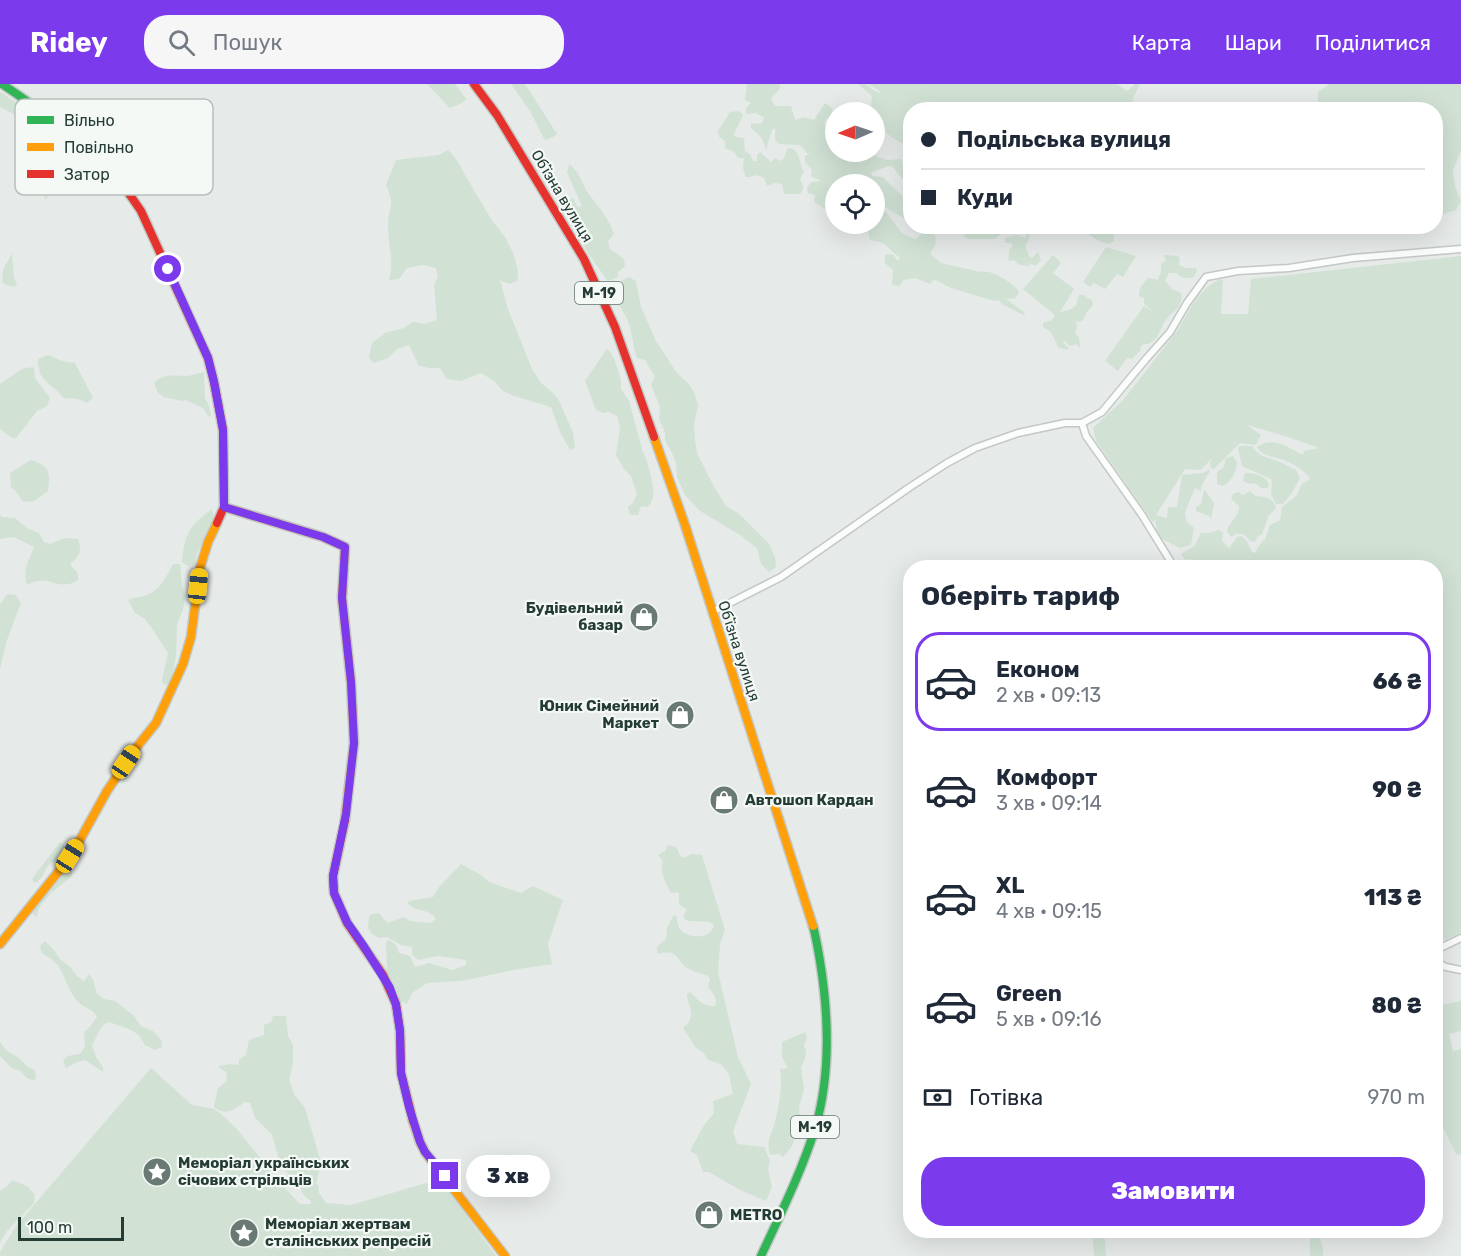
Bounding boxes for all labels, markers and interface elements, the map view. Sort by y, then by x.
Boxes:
search box [144,15,564,69]
text: Ridey [30,26,108,59]
icon: search [165,26,198,59]
text: Пошук [213,29,282,56]
text: Карта [1132,30,1192,55]
text: Шари [1225,30,1282,55]
text: Поділитися [1315,30,1431,55]
legend [15,99,213,195]
north arrow [825,102,885,162]
map controls [825,102,885,234]
text: Вільно [64,111,115,130]
text: Подільська вулиця [957,126,1171,153]
text: Повільно [64,138,134,157]
street label: Обʼїзна вулиця [527,147,597,245]
text: Затор [64,165,110,184]
button: locate [825,174,885,234]
text: Куди [957,184,1013,211]
route start [154,255,181,282]
road number: М-19 [575,282,623,304]
car [187,567,209,605]
text: Оберіть тариф [921,580,1120,612]
street label: Обʼїзна вулиця [714,598,764,704]
place label: Будівельний базар [526,599,623,634]
shop icon: Будівельний базар [628,601,660,633]
icon: car [924,655,978,709]
text: Економ [996,656,1080,683]
text: 66 ₴ [1373,668,1422,695]
text: 2 хв · 09:13 [996,683,1101,707]
place label: Юник Сімейний Маркет [539,697,660,732]
shop icon: Юник Сімейний Маркет [664,699,696,731]
car [108,742,144,782]
icon: car [924,763,978,817]
text: Комфорт [996,764,1097,791]
text: 90 ₴ [1372,776,1422,803]
shop icon: Автошоп Кардан [708,784,740,816]
place label: Автошоп Кардан [745,791,874,809]
text: 3 хв · 09:14 [996,791,1102,815]
car [53,836,87,876]
icon: car [924,871,978,925]
text: XL [996,872,1024,899]
text: 113 ₴ [1364,884,1422,911]
text: 4 хв · 09:15 [996,899,1102,923]
icon: car [924,979,978,1033]
text: Green [996,980,1062,1007]
text: 80 ₴ [1372,992,1422,1019]
text: 5 хв · 09:16 [996,1007,1101,1031]
icon: cash [921,1081,954,1114]
text: Готівка [969,1084,1043,1111]
text: 970 m [1368,1085,1425,1109]
road number: М-19 [791,1116,839,1138]
place label: Меморіал українських січових стрільців [178,1154,350,1189]
callout: 3 хв [466,1155,550,1197]
place icon: Меморіал українських січових стрільців [141,1156,173,1188]
button: Замовити [921,1157,1425,1226]
route end [431,1162,458,1189]
text: 3 хв [487,1164,529,1188]
shop icon: METRO [693,1199,725,1231]
place label: METRO [730,1206,782,1224]
scale bar [18,1214,124,1242]
place label: Меморіал жертвам сталінських репресій [265,1215,431,1250]
place icon: Меморіал жертвам сталінських репресій [228,1217,260,1249]
text: 100 m [27,1218,72,1237]

